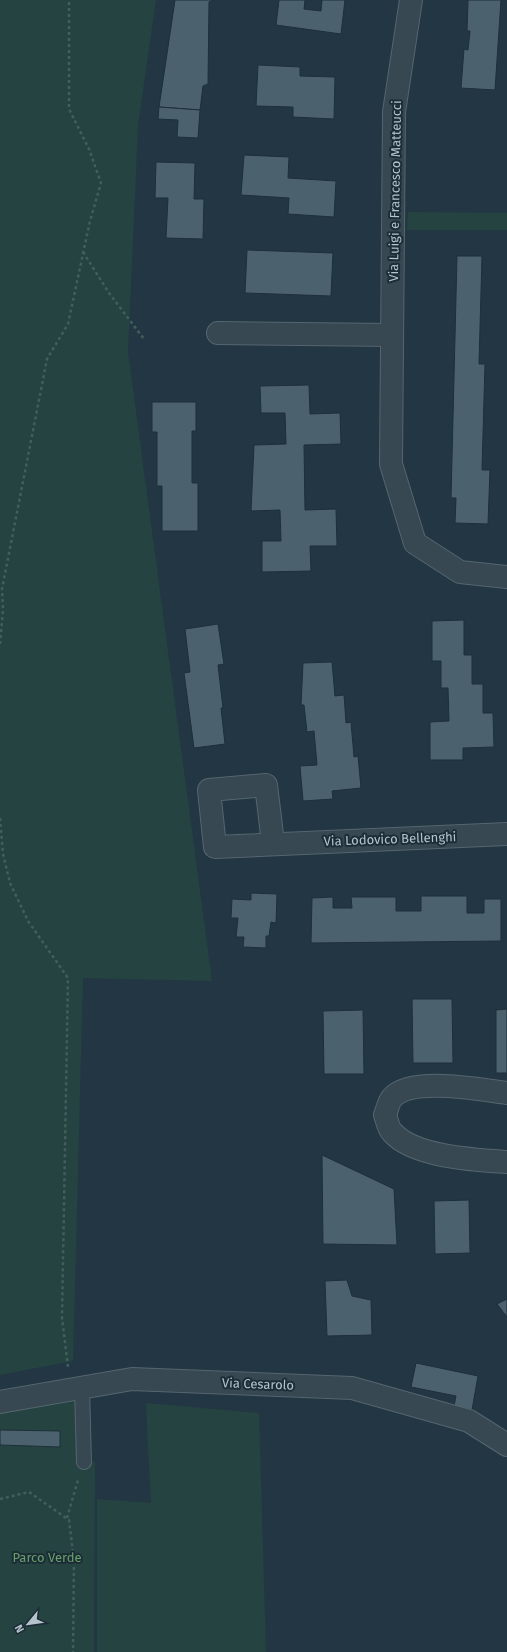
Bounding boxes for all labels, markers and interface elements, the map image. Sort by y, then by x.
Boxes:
street label: Via Luigi e Francesco Matteucci [386,100,404,282]
street label: Via Lodovico Bellenghi [323,829,457,849]
street label: Via Cesarolo [222,1375,294,1393]
park label: Parco Verde [12,1550,82,1565]
north arrow [8,1604,48,1644]
text: N [12,1622,27,1635]

